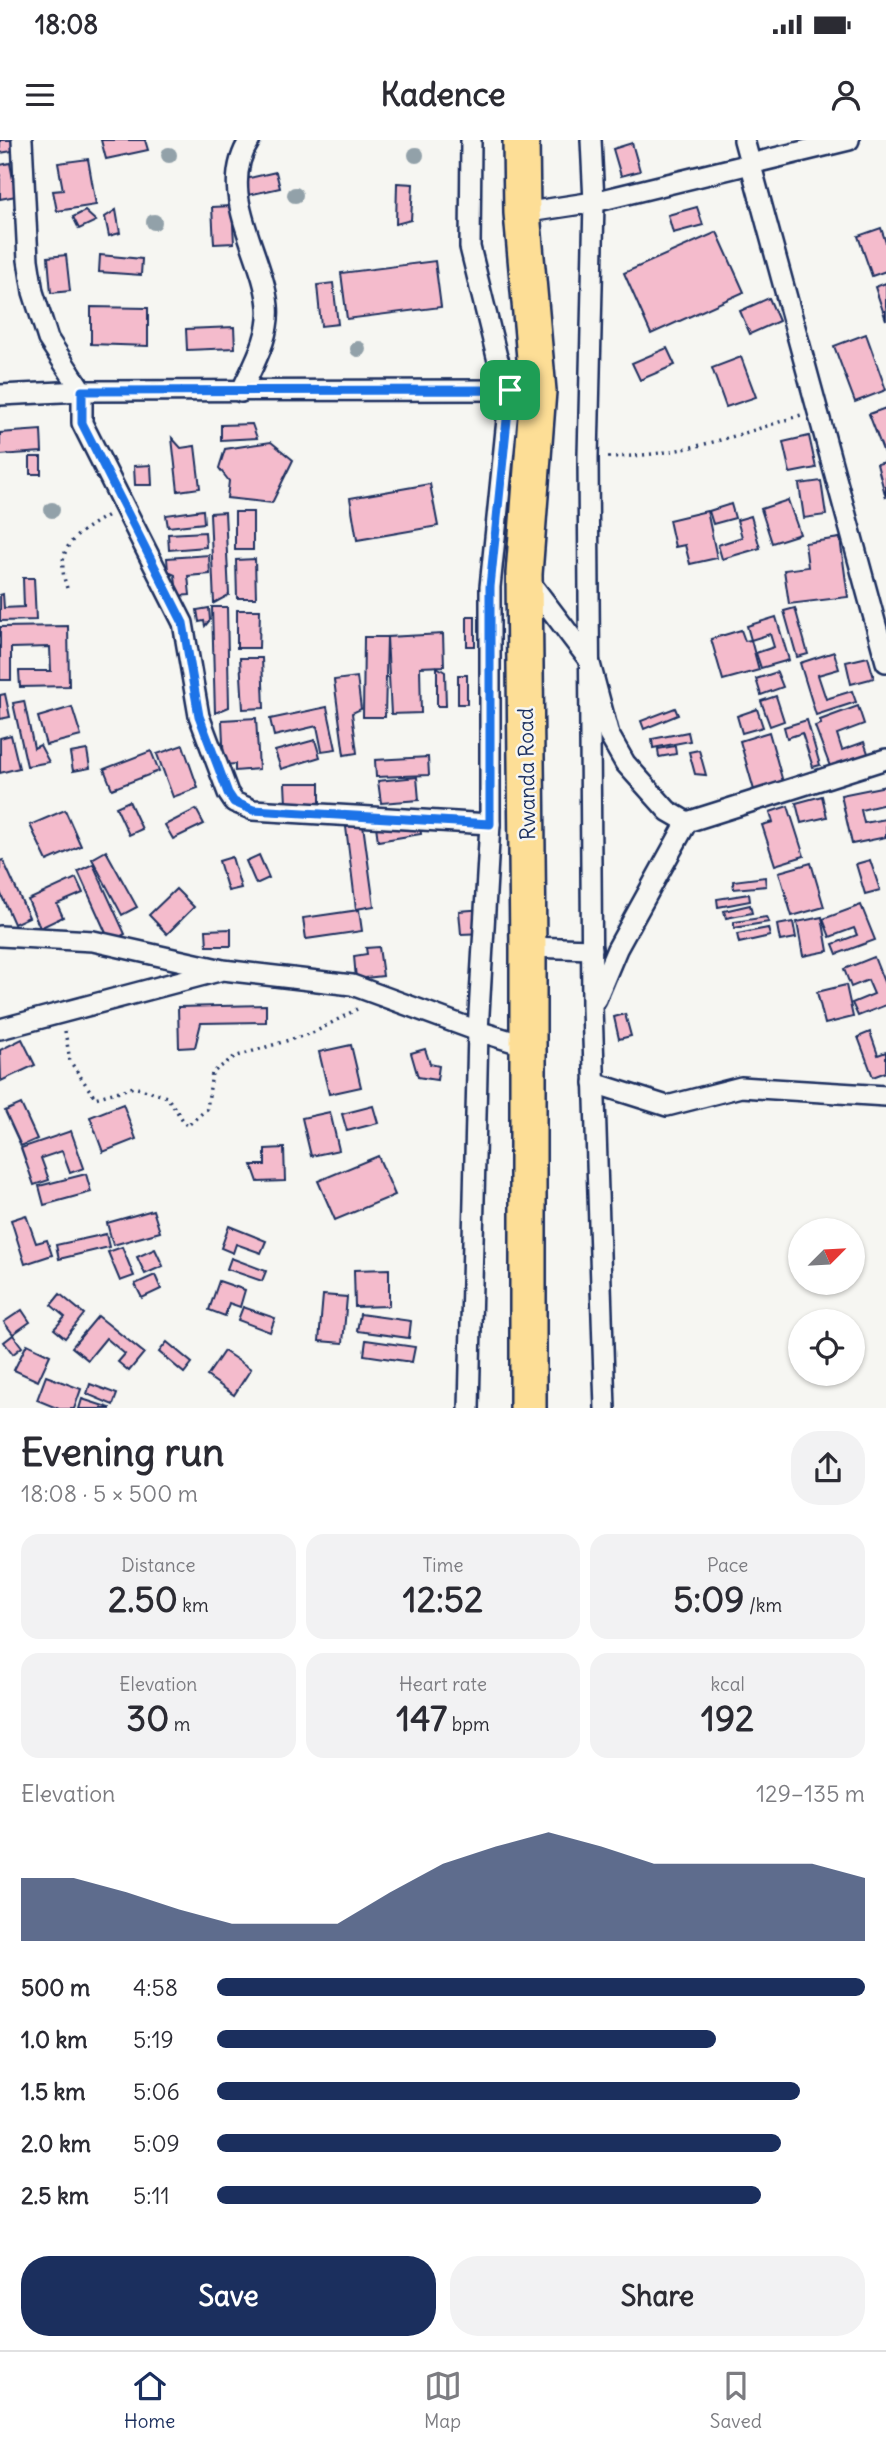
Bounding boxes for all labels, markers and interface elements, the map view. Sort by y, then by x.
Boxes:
text: 18:08 [35,8,98,41]
text: Kadence [380,74,506,115]
icon: menu [21,76,59,114]
icon: person [827,76,865,114]
pin [480,360,540,420]
icon: arrive [491,371,529,409]
street label: Rwanda Road [512,708,541,840]
north arrow [788,1218,864,1295]
map controls [788,1218,865,1386]
button: locate [788,1309,865,1386]
text: Evening run [21,1429,224,1476]
button: share [791,1431,865,1505]
text: 18:08 · 5 × 500 m [21,1479,198,1508]
text: Distance [121,1553,195,1577]
text: Time [422,1553,464,1577]
text: Pace [707,1553,748,1577]
text: 2.50 [108,1577,178,1621]
text: 12:52 [403,1577,483,1621]
text: 5:09 [673,1577,744,1621]
text: km [178,1593,209,1617]
text: /km [744,1593,782,1617]
text: Elevation [119,1672,197,1696]
text: Heart rate [399,1672,487,1696]
text: kcal [711,1672,745,1696]
text: 30 [126,1696,169,1740]
text: 147 [396,1696,447,1740]
text: 192 [701,1696,754,1740]
text: m [169,1712,190,1736]
text: bpm [447,1712,490,1736]
text: Elevation [21,1779,115,1808]
text: 129–135 m [756,1779,865,1808]
text: 500 m [21,1973,90,2002]
text: 4:58 [133,1973,178,2002]
text: 1.0 km [21,2025,87,2054]
text: 5:19 [133,2025,174,2054]
text: 1.5 km [21,2077,86,2106]
text: 5:06 [133,2077,180,2106]
text: 2.0 km [21,2129,91,2158]
text: 5:09 [133,2129,180,2158]
text: 2.5 km [21,2181,89,2210]
text: 5:11 [133,2181,170,2210]
button: Save [21,2256,436,2336]
button: Share [450,2256,865,2336]
tab: Home [124,2367,175,2433]
tab: Map [424,2367,462,2433]
tab: Saved [710,2367,762,2433]

